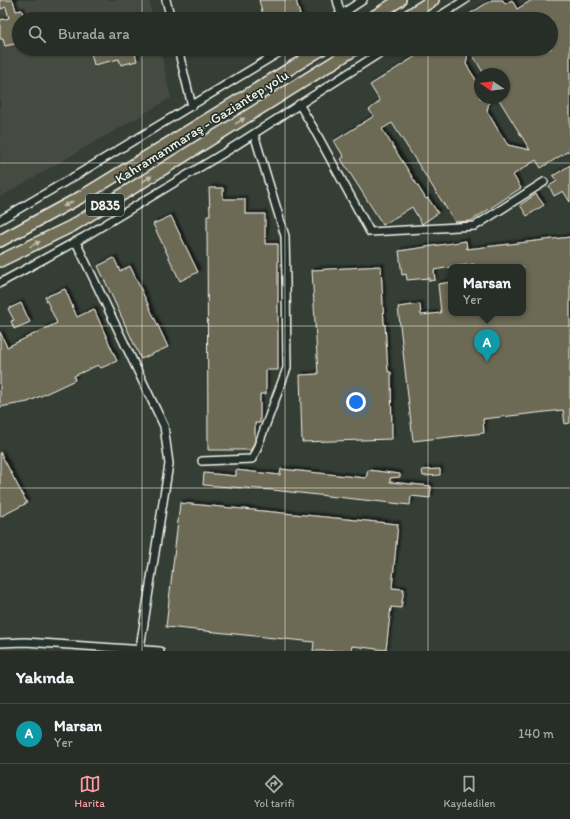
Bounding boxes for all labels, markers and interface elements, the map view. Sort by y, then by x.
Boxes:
search box [12,12,558,56]
icon: search [26,23,48,45]
text: Burada ara [58,25,130,43]
street label: Kahramanmaraş - Gaziantep yolu [112,66,292,188]
north arrow [474,68,510,104]
one-way arrow [234,117,246,124]
one-way arrow [141,175,153,182]
road number: D835 [86,194,124,216]
one-way arrow [62,200,74,207]
one-way arrow [29,241,41,247]
popup [448,264,526,316]
text: Marsan [463,274,511,292]
text: Yer [463,292,482,307]
pin: A [474,329,500,362]
your location [346,392,366,412]
text: Yakında [16,667,74,687]
text: Marsan [54,717,102,735]
text: A [25,726,33,741]
text: 140 m [518,726,554,741]
text: Yer [54,735,73,750]
tab: Harita [75,773,105,810]
tab: Yol tarifi [254,773,294,810]
tab: Kaydedilen [443,773,495,810]

